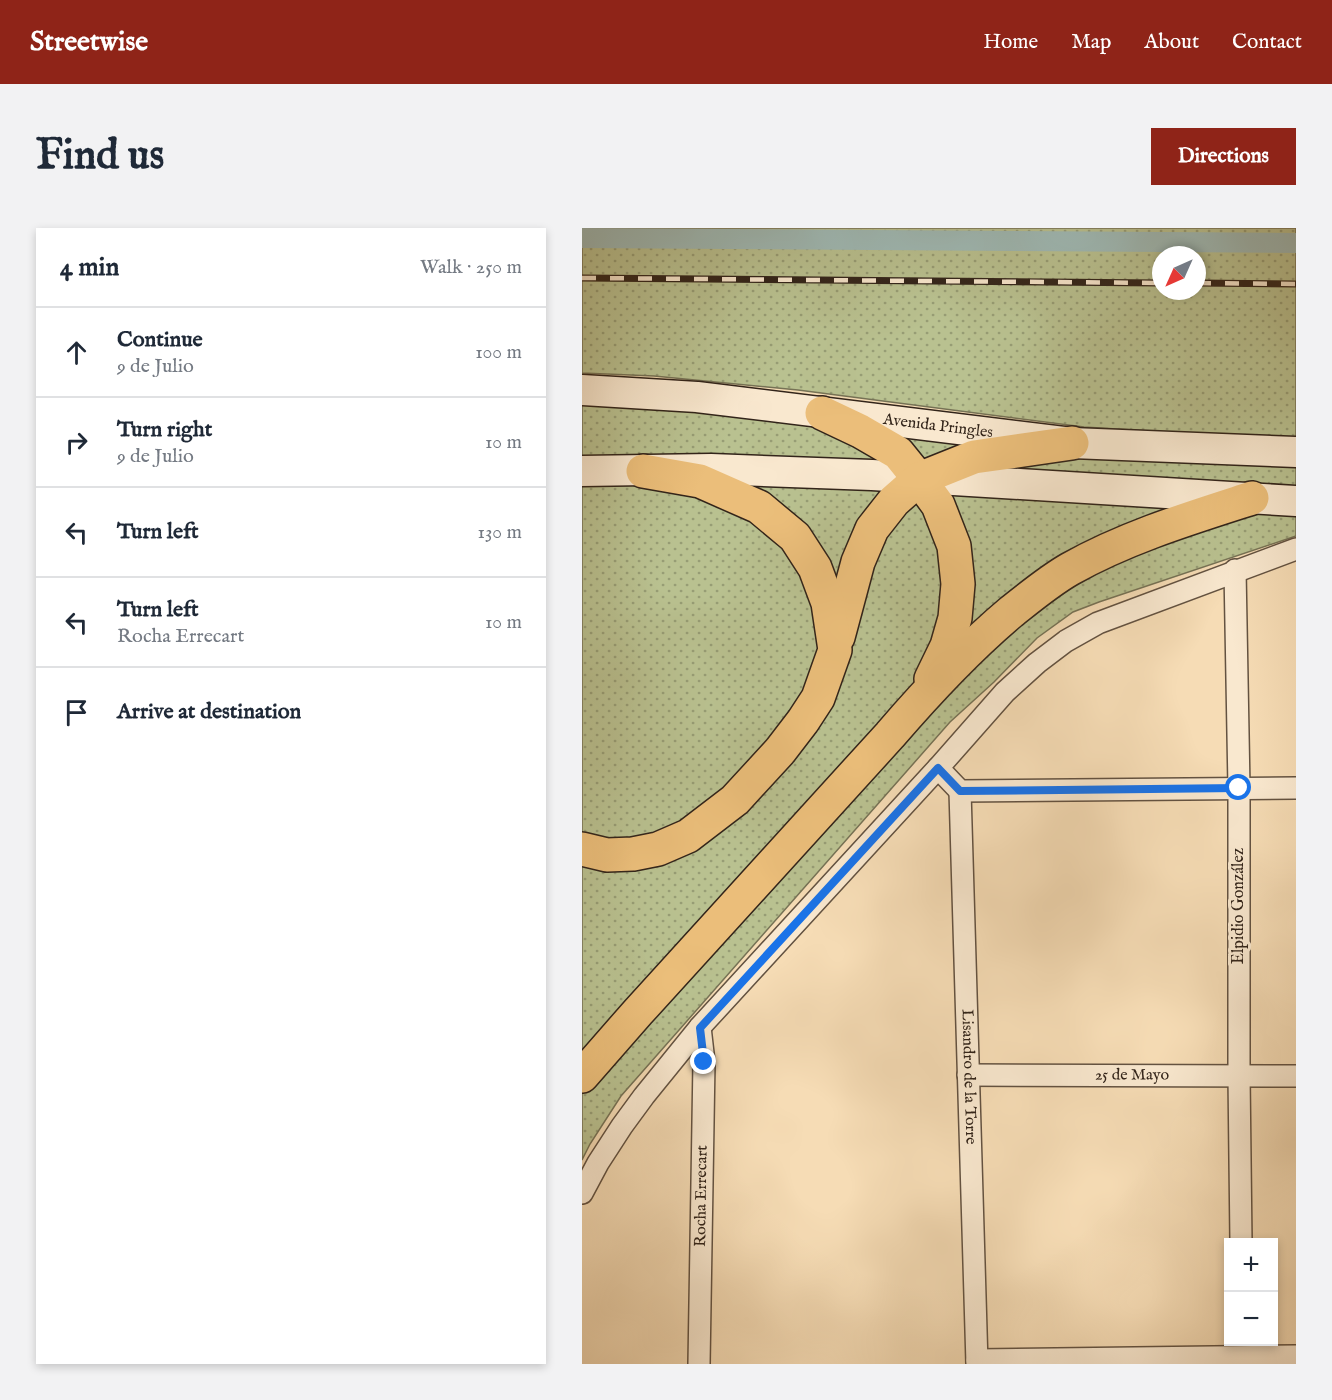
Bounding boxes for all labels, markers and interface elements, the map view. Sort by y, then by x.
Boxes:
text: Streetwise [30,25,148,60]
text: Home [983,29,1038,56]
text: Map [1071,29,1111,56]
text: About [1144,29,1199,56]
text: Contact [1232,29,1302,56]
button: Directions [1151,128,1296,185]
text: Find us [36,130,164,183]
north arrow [1152,246,1206,300]
text: 4 min [60,251,119,284]
text: Walk · 250 m [420,255,522,280]
text: Continue [117,326,203,354]
icon: ahead [60,336,93,369]
text: 100 m [475,340,522,365]
text: 9 de Julio [117,354,194,379]
street label: Avenida Pringles [881,410,994,443]
text: Turn right [117,416,212,444]
icon: right [60,426,93,459]
text: 10 m [485,430,522,455]
text: 9 de Julio [117,444,194,469]
icon: left [60,516,93,549]
text: Turn left [117,518,199,546]
text: 130 m [477,520,522,545]
text: Turn left [117,596,199,624]
icon: left [60,606,93,639]
text: 10 m [485,610,522,635]
text: Rocha Errecart [117,624,244,649]
icon: arrive [60,696,93,729]
text: Arrive at destination [117,698,301,726]
route start [1225,774,1251,800]
street label: Elpidio González [1229,848,1249,964]
street label: Lisandro de la Torre [956,1009,980,1145]
route end [690,1048,716,1074]
street label: 25 de Mayo [1095,1065,1169,1086]
street label: Rocha Errecart [691,1144,713,1247]
map controls [1224,1238,1278,1346]
button: + [1224,1238,1278,1292]
button: − [1224,1292,1278,1346]

